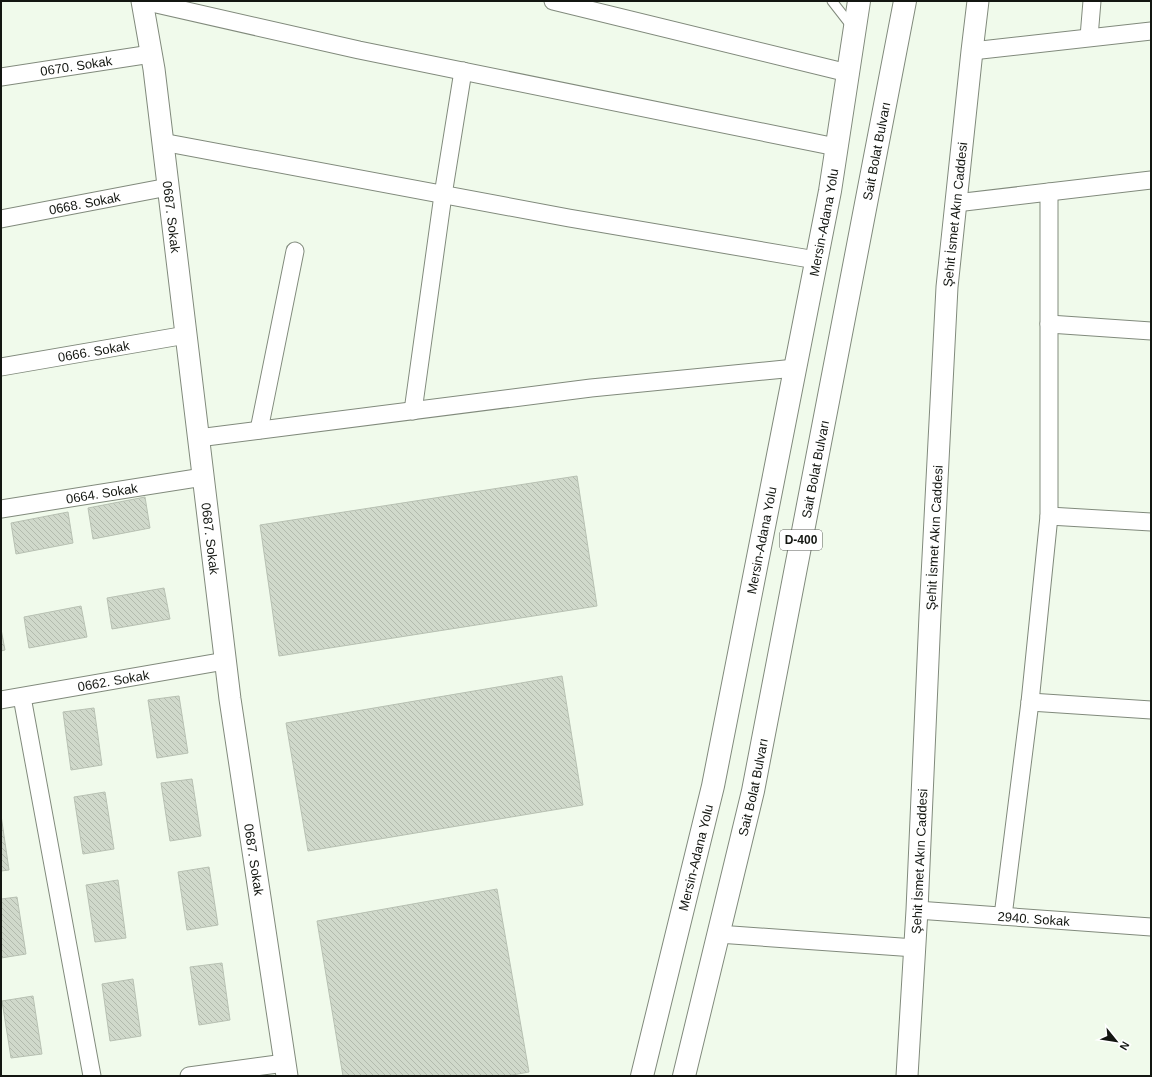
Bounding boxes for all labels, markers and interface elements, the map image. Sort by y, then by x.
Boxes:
street label: 0670. Sokak [39,53,114,79]
street label: Sait Bolat Bulvarı [860,101,893,201]
street label: Şehit İsmet Akın Caddesi [940,141,970,288]
street label: Mersin-Adana Yolu [806,168,841,277]
street label: 0687. Sokak [160,180,183,254]
street label: 0668. Sokak [48,189,122,218]
street label: 0666. Sokak [57,338,131,365]
street label: Sait Bolat Bulvarı [799,419,832,520]
street label: Şehit İsmet Akın Caddesi [923,465,946,611]
street label: 0664. Sokak [65,480,139,507]
street label: Mersin-Adana Yolu [744,485,780,595]
street label: 0687. Sokak [198,502,222,576]
road number: D-400 [780,530,822,550]
street label: 0662. Sokak [76,667,151,695]
street label: Sait Bolat Bulvarı [735,737,771,838]
street label: Şehit İsmet Akın Caddesi [909,788,930,934]
street label: Mersin-Adana Yolu [676,803,716,912]
street label: 0687. Sokak [241,823,267,897]
street label: 2940. Sokak [997,909,1071,929]
north arrow [1096,1021,1136,1061]
text: N [1117,1040,1132,1052]

